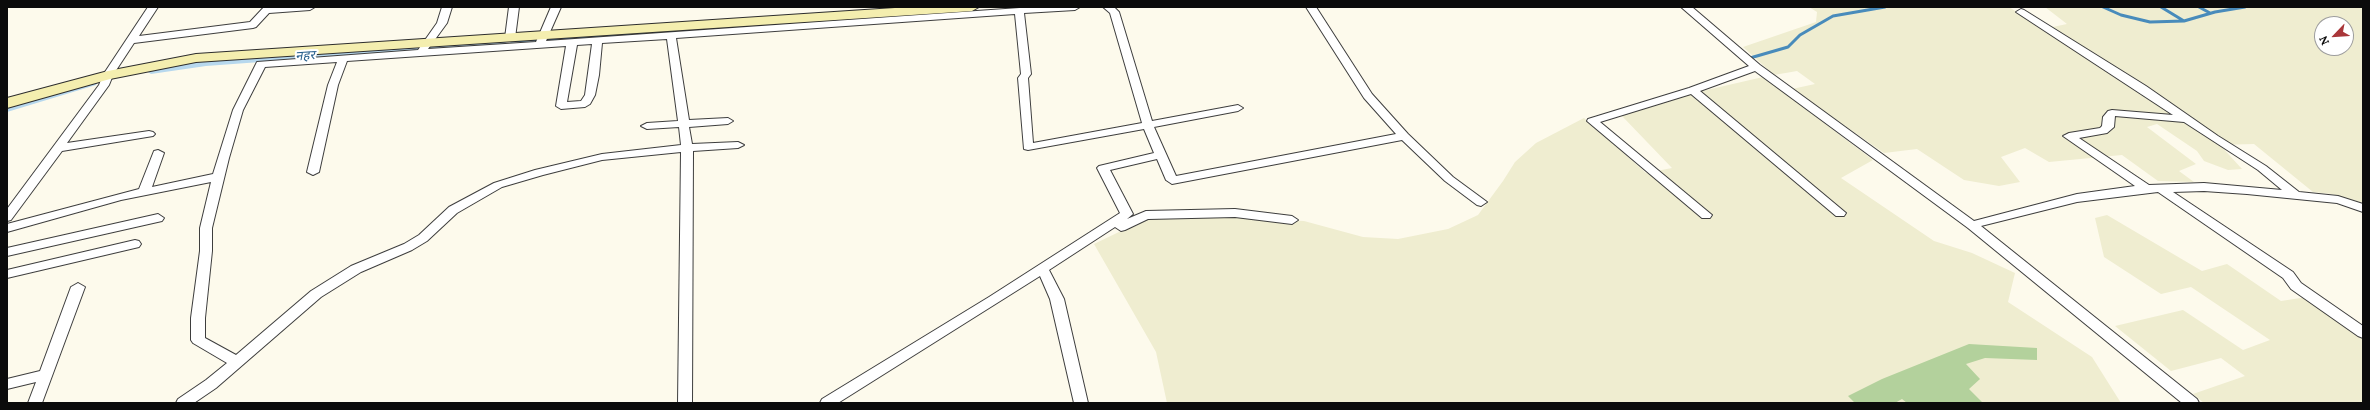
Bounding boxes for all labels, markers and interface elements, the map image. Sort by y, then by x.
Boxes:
north arrow [2314,16,2354,56]
text: N [2316,34,2332,47]
water label: नहर [295,48,315,64]

